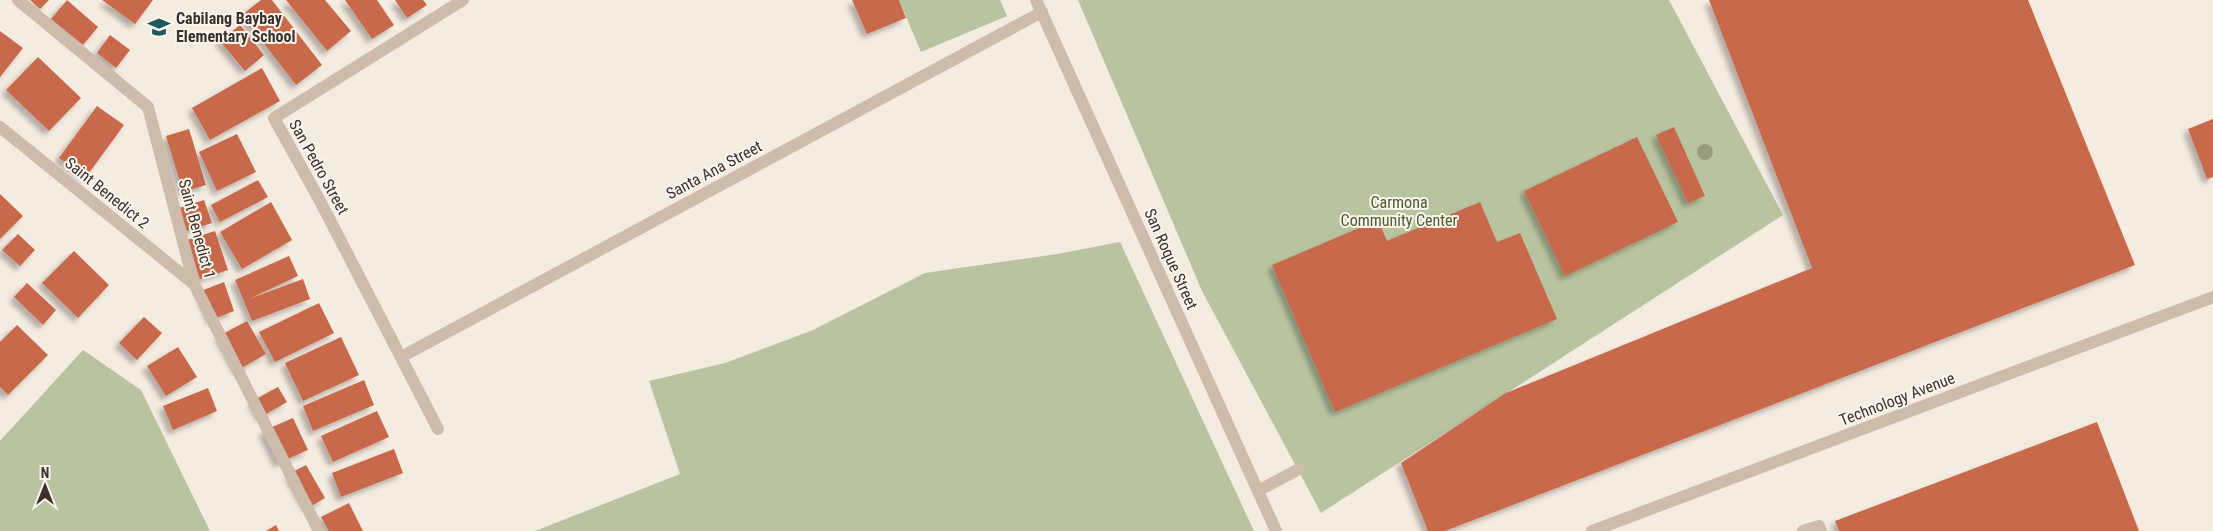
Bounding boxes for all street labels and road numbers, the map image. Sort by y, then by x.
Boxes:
street label: San Pedro Street [285,116,353,218]
street label: Santa Ana Street [663,137,765,203]
street label: Saint Benedict 2 [61,153,153,233]
street label: Saint Benedict 1 [175,177,219,281]
street label: San Roque Street [1140,206,1202,313]
street label: Technology Avenue [1837,368,1957,430]

